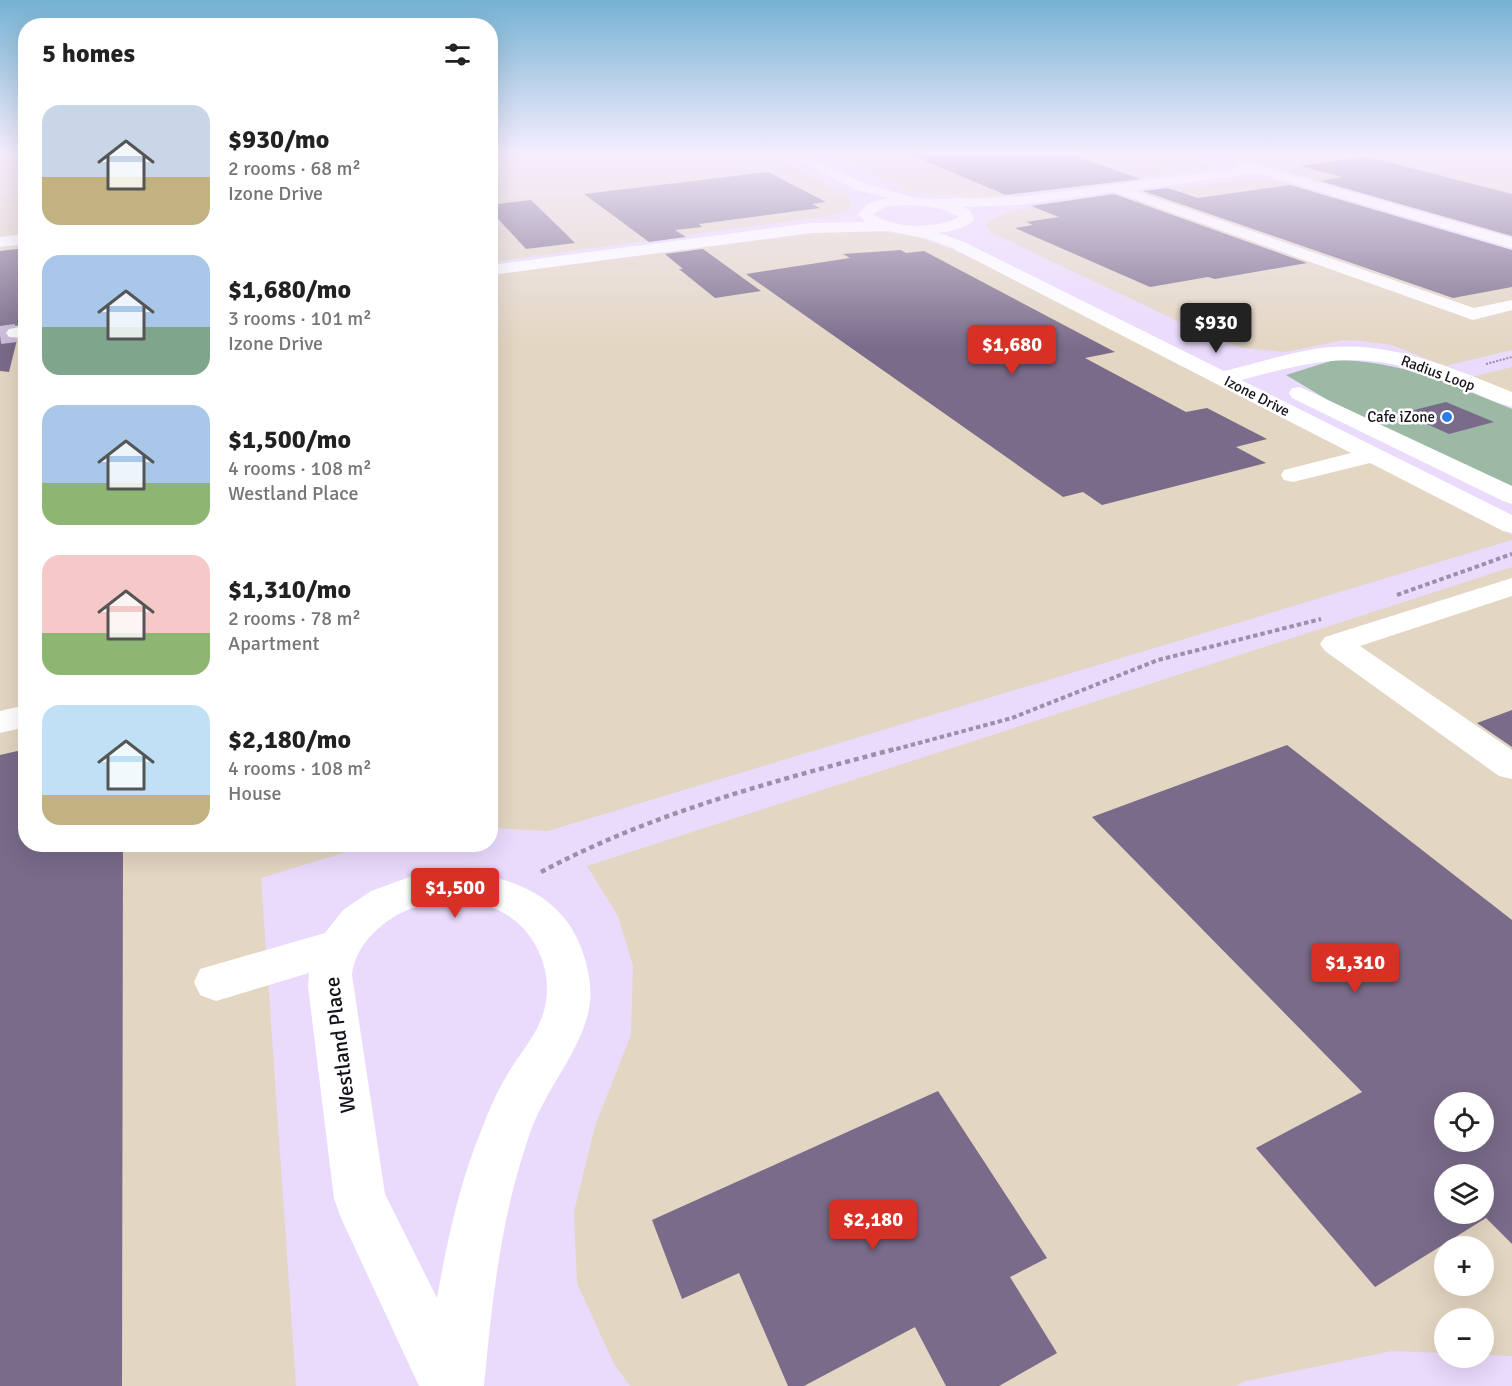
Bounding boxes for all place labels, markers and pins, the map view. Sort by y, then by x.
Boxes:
pin: $930 [1180,303,1252,354]
pin: $1,680 [963,325,1061,376]
place label: Cafe iZone [1367,408,1435,426]
marker: Cafe iZone [1440,410,1454,424]
pin: $1,500 [406,868,504,919]
pin: $1,310 [1306,943,1404,994]
pin: $2,180 [824,1200,922,1251]

